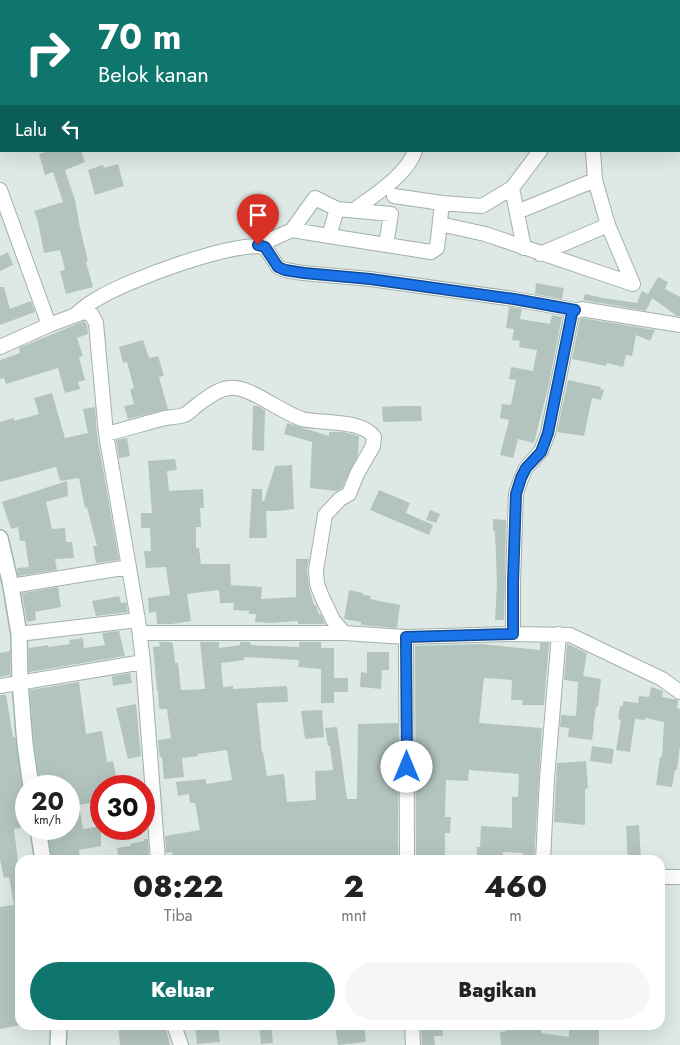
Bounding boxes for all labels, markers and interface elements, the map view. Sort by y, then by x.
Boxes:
text: 70 m [98,12,181,62]
icon: right [15,20,80,85]
text: Belok kanan [98,58,209,90]
icon: left [57,115,85,143]
text: Lalu [15,116,47,143]
pin [237,194,279,245]
icon: arrive [244,201,272,229]
position arrow [380,740,432,792]
speed limit sign: 30 [90,775,155,840]
text: 20 [31,783,64,819]
text: km/h [34,811,61,829]
text: 08:22 [133,865,224,908]
text: 2 [343,865,364,908]
text: 460 [484,865,547,908]
text: Tiba [164,904,192,927]
text: mnt [341,904,366,927]
text: m [509,904,522,927]
button: Keluar [30,962,335,1020]
button: Bagikan [345,962,650,1020]

